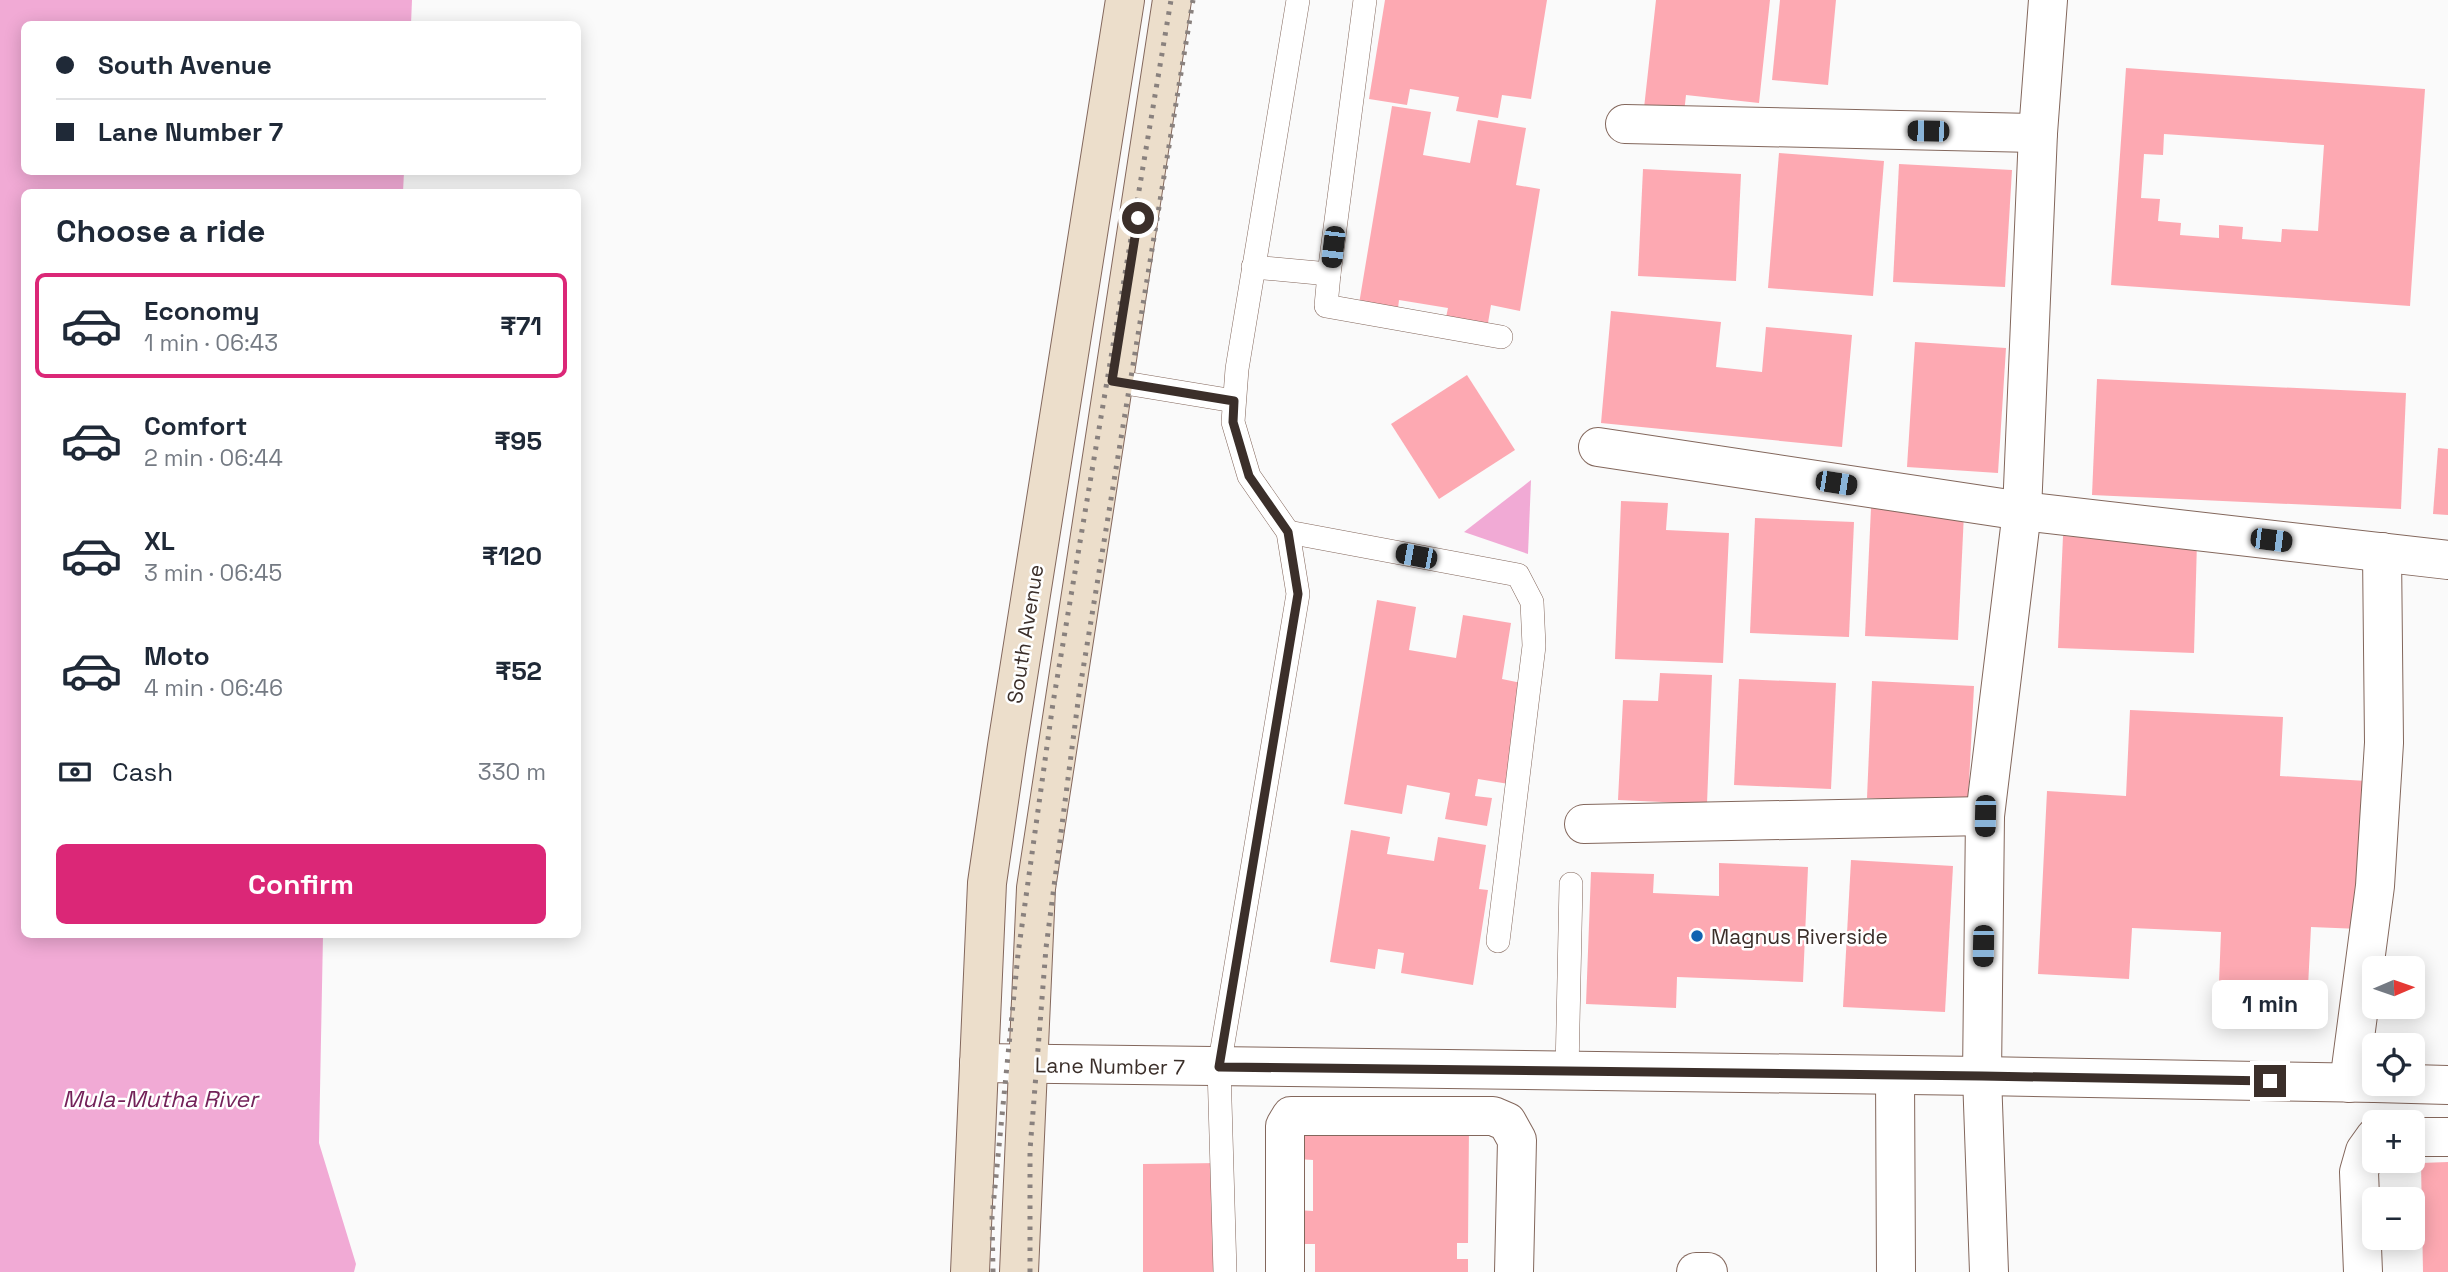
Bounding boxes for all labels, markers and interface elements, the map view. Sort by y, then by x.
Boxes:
text: South Avenue [98,48,272,82]
text: Lane Number 7 [98,115,283,149]
car [1907,120,1950,142]
route start [1122,202,1154,234]
text: Choose a ride [56,211,266,251]
car [1321,225,1346,269]
icon: car [60,294,123,357]
text: Economy [144,294,260,328]
text: ₹71 [500,309,542,343]
text: 1 min · 06:43 [144,328,278,358]
icon: car [60,409,123,472]
text: Comfort [144,409,247,443]
text: ₹95 [494,424,542,458]
text: 2 min · 06:44 [144,443,283,473]
car [1814,469,1859,497]
icon: car [60,524,123,587]
text: XL [144,524,175,558]
car [2249,527,2294,553]
text: ₹120 [482,539,542,573]
car [1394,542,1439,570]
text: 3 min · 06:45 [144,558,282,588]
street label: South Avenue [1001,562,1049,706]
icon: car [60,639,123,702]
text: Moto [144,639,210,673]
text: ₹52 [495,654,542,688]
text: 4 min · 06:46 [144,673,283,703]
icon: cash [56,753,94,791]
text: Cash [112,755,173,789]
text: 330 m [478,757,546,787]
car [1975,795,1996,837]
button: Confirm [56,844,546,924]
place label: Magnus Riverside [1711,923,1888,950]
car [1973,925,1994,967]
marker: Magnus Riverside [1689,928,1705,944]
north arrow [2362,956,2426,1018]
map controls [2362,956,2425,1250]
callout: 1 min [2212,979,2328,1028]
text: 1 min [2242,989,2298,1019]
button: locate [2362,1033,2425,1096]
street label: Lane Number 7 [1035,1051,1185,1081]
route end [2254,1065,2286,1097]
water label: Mula-Mutha River [62,1084,260,1114]
button: + [2362,1110,2425,1173]
button: − [2362,1187,2425,1250]

